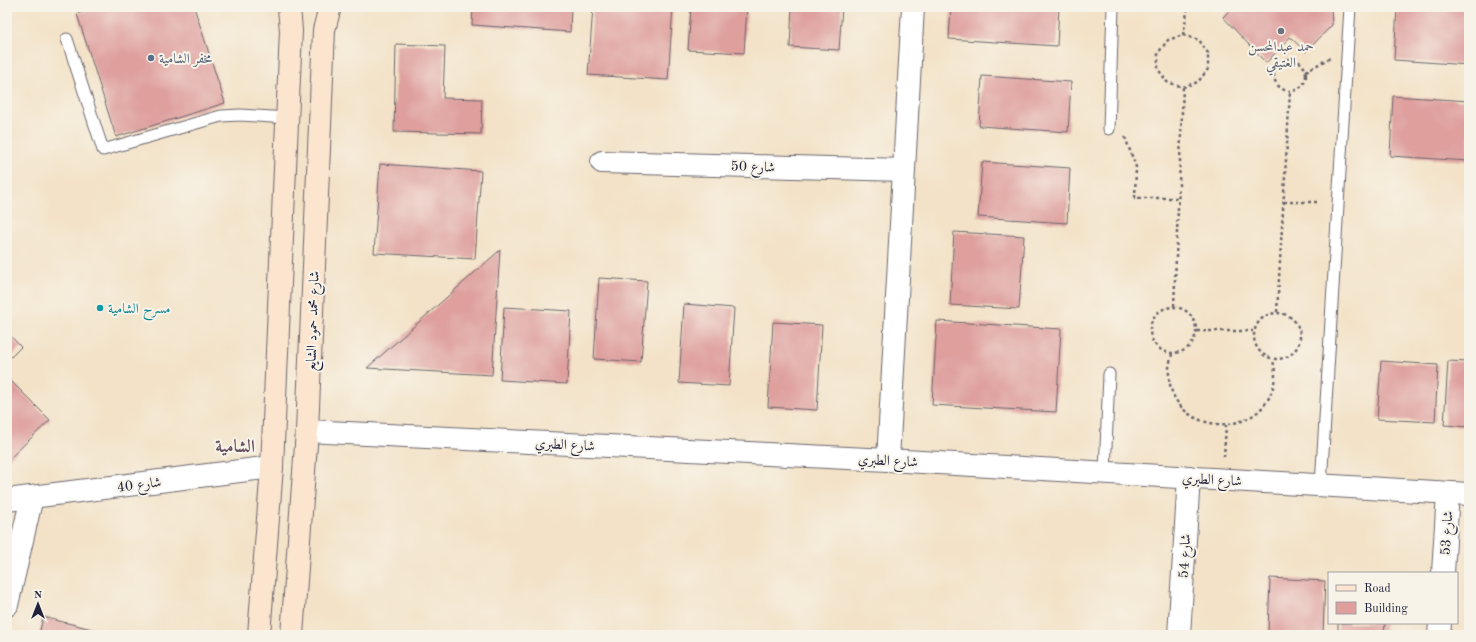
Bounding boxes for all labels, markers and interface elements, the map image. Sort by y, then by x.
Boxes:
marker: حمد عبدالمحسن العتيقي [1276,26,1286,36]
place label: حمد عبدالمحسن العتيقي [1248,40,1314,76]
place label: مخفر الشامية [159,52,213,67]
marker: مخفر الشامية [146,53,156,63]
street label: شارع 50 [730,159,775,179]
street label: شارع محمد حمود الشايع [304,271,328,372]
place label: مسرح الشامية [108,302,171,321]
marker: مسرح الشامية [95,303,105,313]
street label: شارع الطبري [535,436,595,458]
district label: الشامية [215,438,255,456]
street label: شارع الطبري [858,452,918,474]
street label: شارع الطبري [1182,471,1242,493]
street label: شارع 40 [116,475,163,499]
street label: شارع 53 [1438,510,1460,556]
street label: شارع 54 [1177,533,1197,579]
legend [1328,572,1458,624]
text: Road [1364,583,1391,595]
north arrow [18,584,58,624]
text: N [34,590,43,601]
text: Building [1364,603,1408,615]

